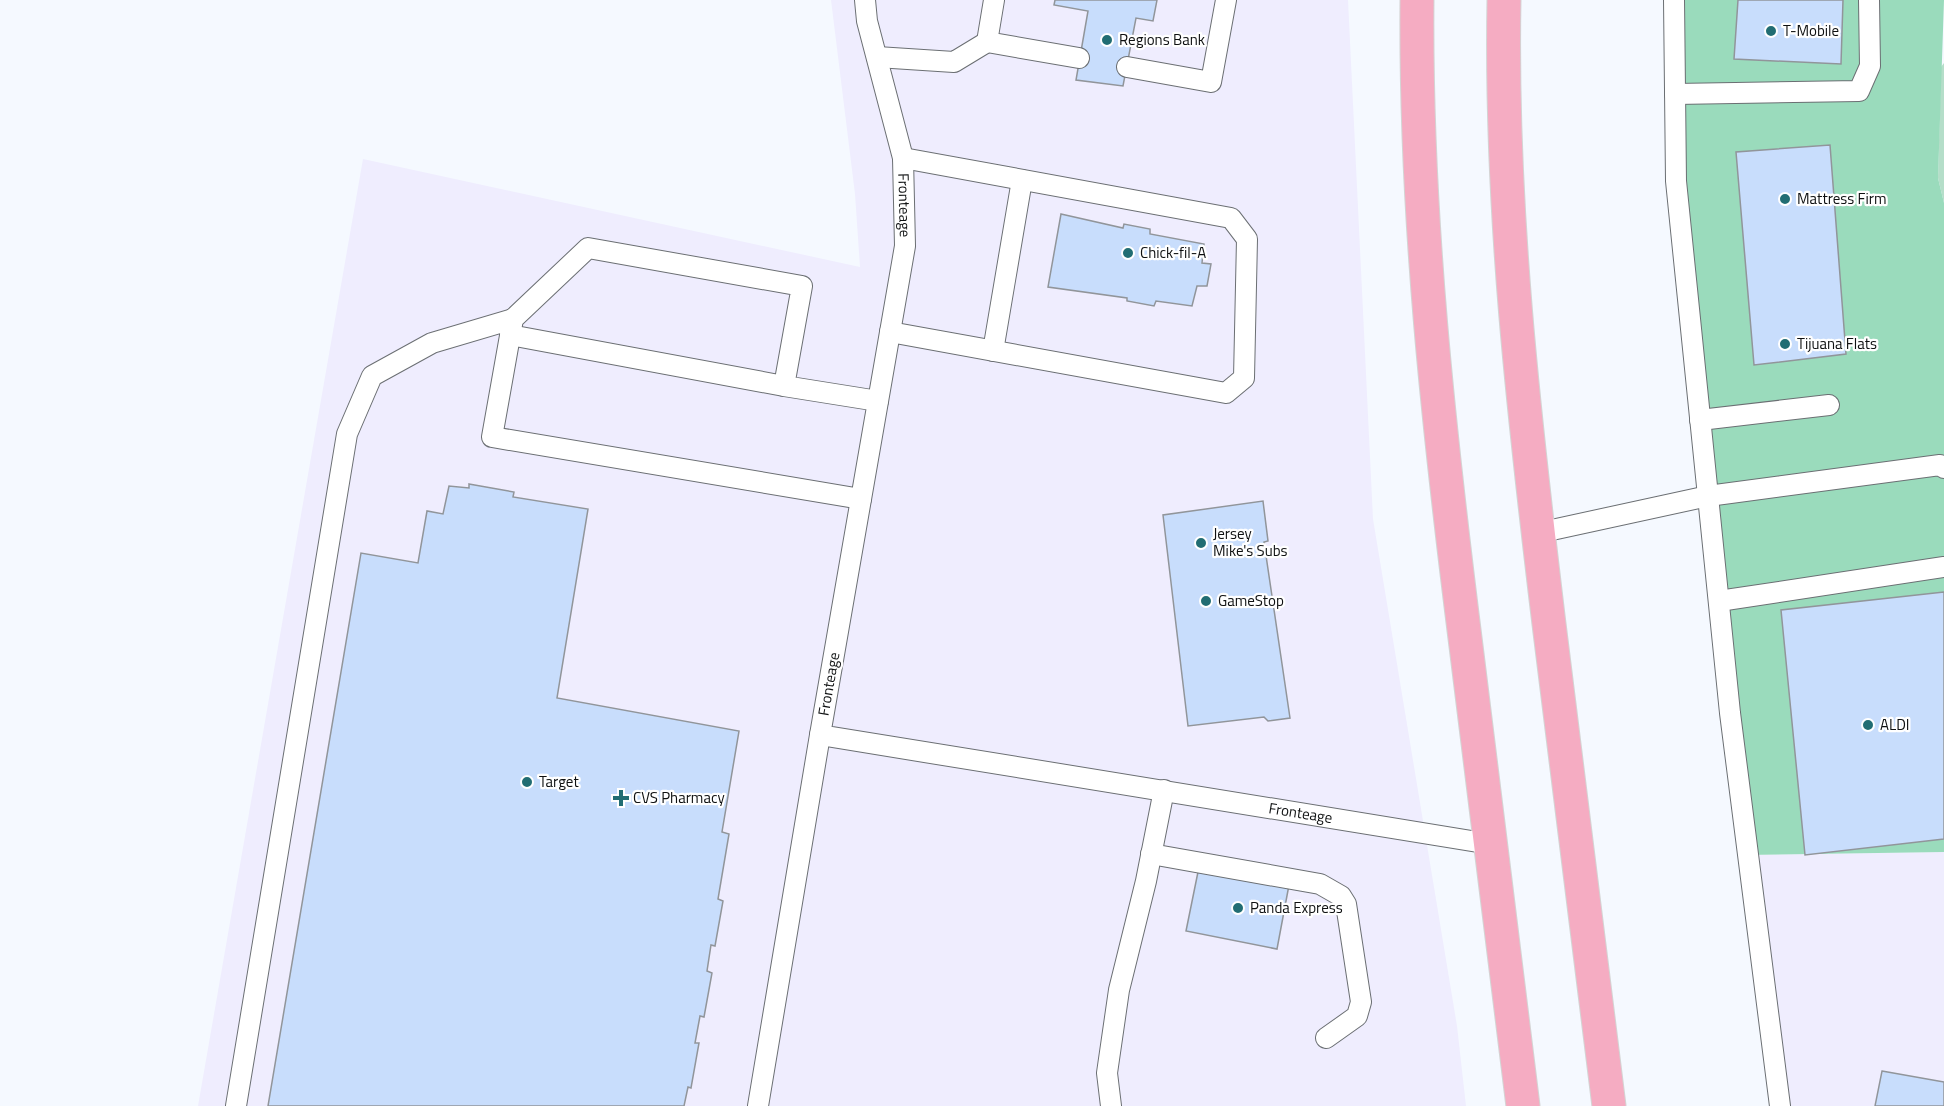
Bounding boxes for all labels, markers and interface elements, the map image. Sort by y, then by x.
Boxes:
place label: T-Mobile [1783,19,1839,42]
marker: T-Mobile [1764,24,1778,38]
place label: Regions Bank [1119,28,1205,51]
marker: Regions Bank [1100,33,1114,47]
street label: Fronteage [892,173,917,238]
place label: Mattress Firm [1797,187,1886,210]
marker: Mattress Firm [1778,192,1792,206]
place label: Chick-fil-A [1140,241,1206,264]
marker: Chick-fil-A [1121,246,1135,260]
place label: Tijuana Flats [1797,332,1877,355]
marker: Tijuana Flats [1778,337,1792,351]
place label: Jersey Mike's Subs [1213,522,1288,562]
marker: Jersey Mike's Subs [1194,536,1208,550]
place label: GameStop [1218,589,1284,612]
marker: GameStop [1199,594,1213,608]
street label: Fronteage [812,650,845,718]
place label: ALDI [1880,713,1910,736]
marker: ALDI [1861,718,1875,732]
place label: Target [539,770,579,793]
marker: Target [520,775,534,789]
place label: CVS Pharmacy [633,786,725,809]
marker: CVS Pharmacy [614,791,628,805]
street label: Fronteage [1267,796,1334,829]
place label: Panda Express [1250,896,1343,919]
marker: Panda Express [1231,901,1245,915]

